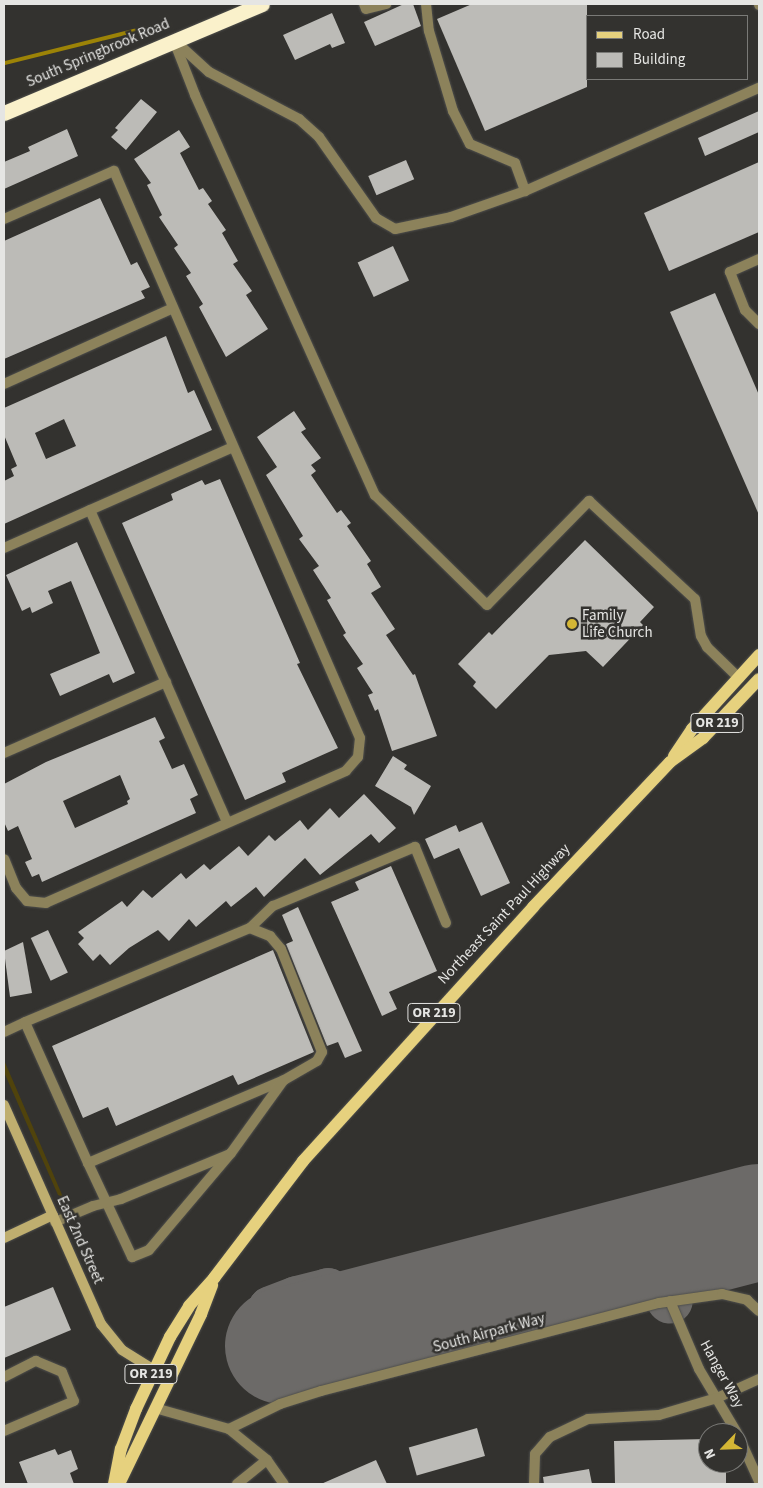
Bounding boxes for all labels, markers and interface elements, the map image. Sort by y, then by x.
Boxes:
street label: South Springbrook Road [24,15,172,91]
legend [586,15,748,80]
text: Road [633,24,665,45]
text: Building [633,49,685,70]
place label: Family Life Church [582,606,653,641]
marker: Family Life Church [566,618,578,630]
road number: OR 219 [690,711,744,734]
street label: Northeast Saint Paul Highway [434,840,574,988]
road number: OR 219 [406,1001,462,1024]
street label: East 2nd Street [53,1193,107,1287]
street label: South Airpark Way [431,1309,547,1357]
street label: Hanger Way [696,1337,748,1411]
road number: OR 219 [124,1362,178,1386]
north arrow [698,1423,748,1473]
text: N [699,1445,721,1462]

